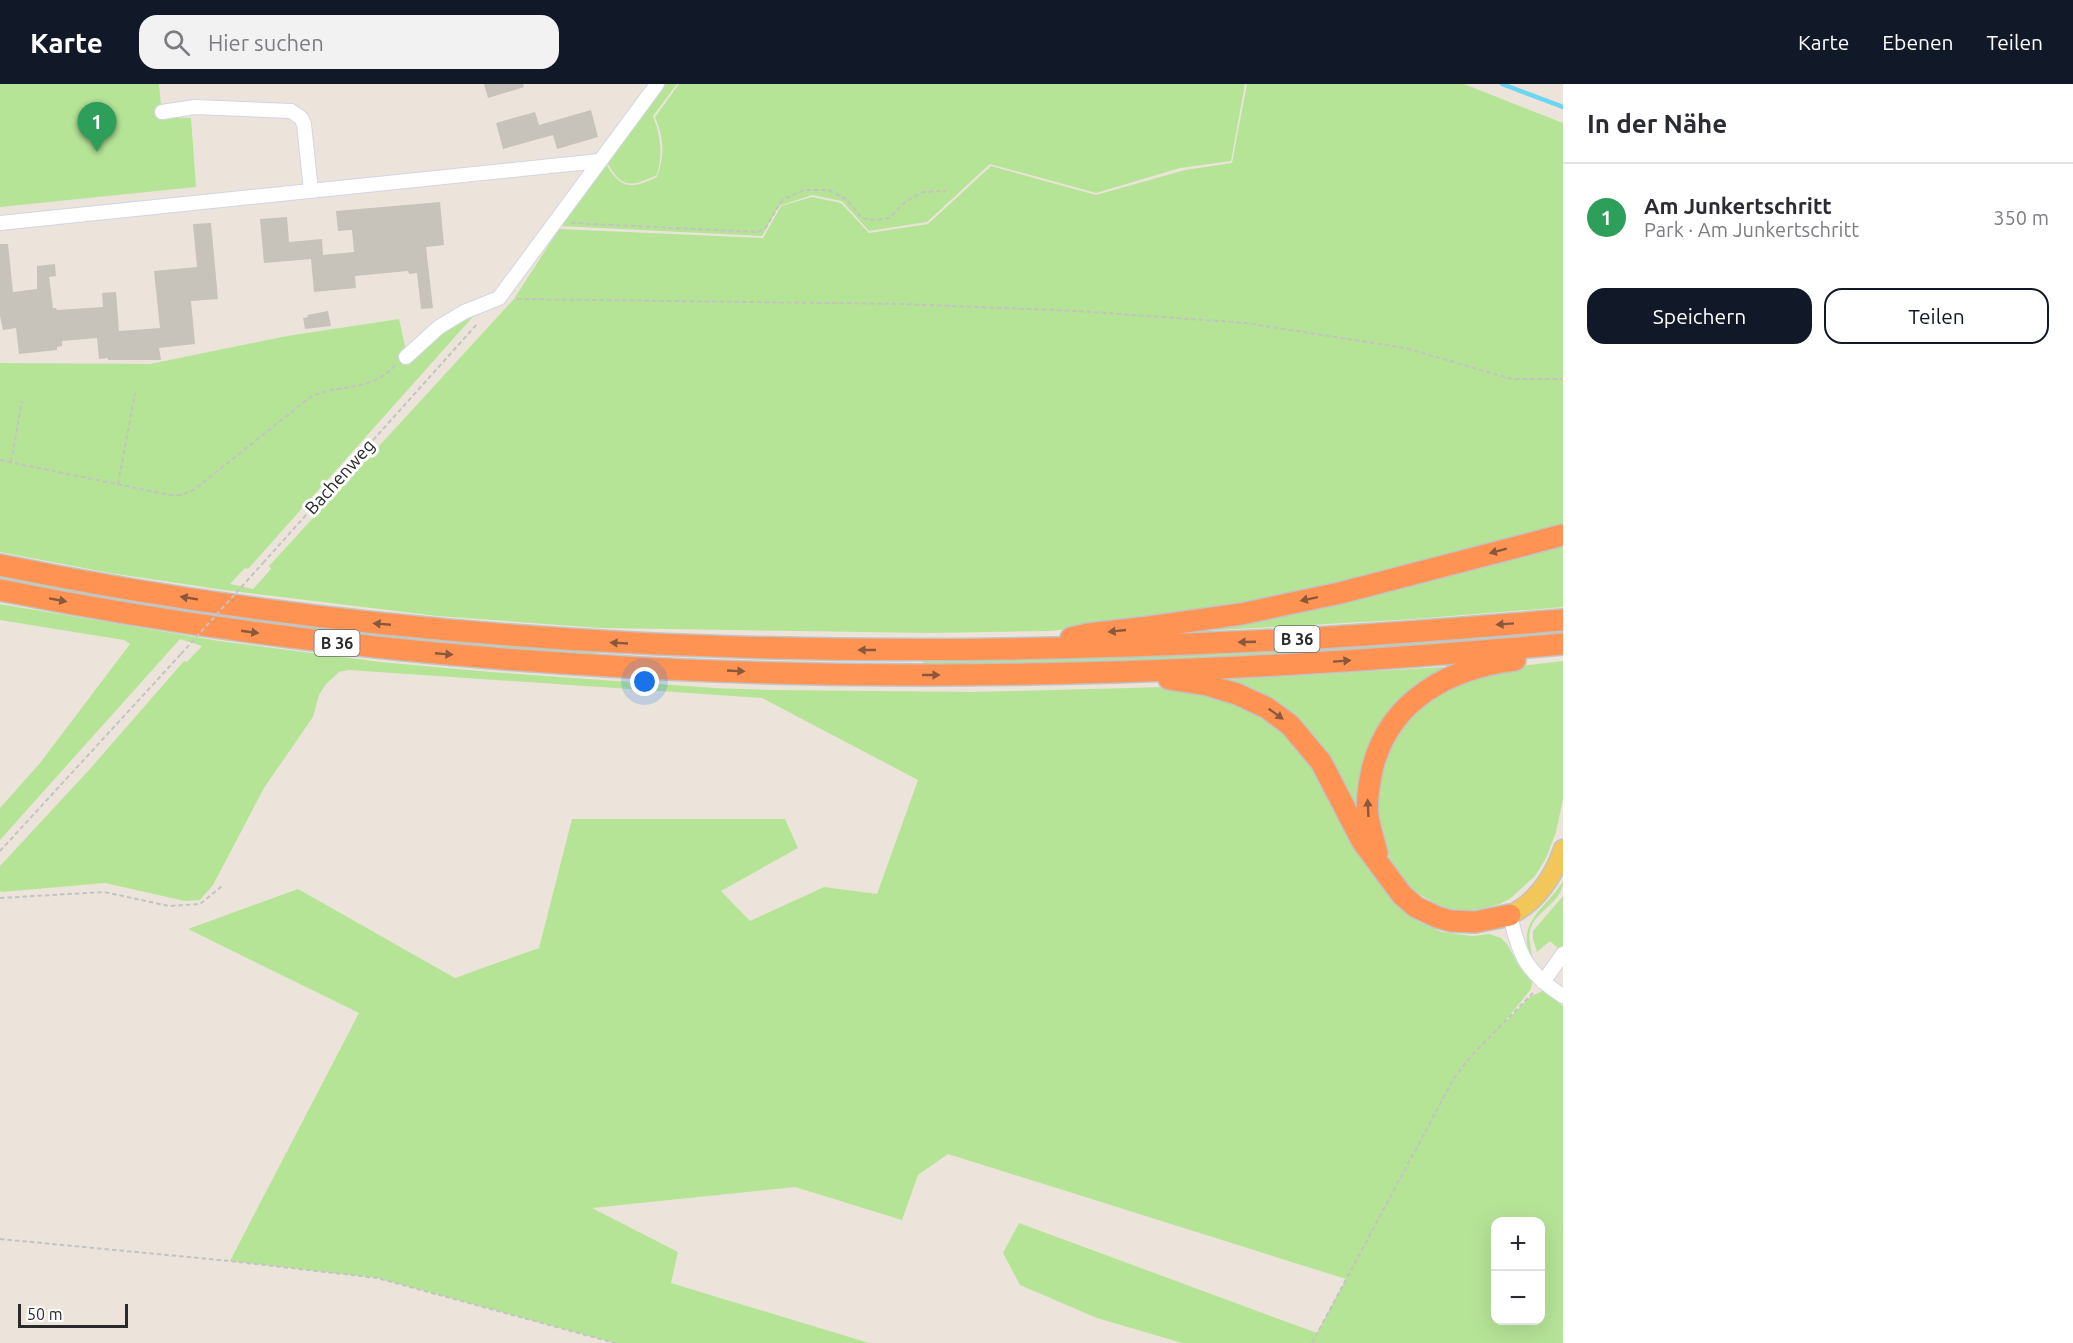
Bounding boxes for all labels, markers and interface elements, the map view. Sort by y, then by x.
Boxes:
search box [139,15,559,69]
icon: search [160,26,193,59]
text: Karte [30,27,103,58]
text: Hier suchen [208,30,324,55]
text: Karte [1798,30,1849,54]
text: Ebenen [1882,30,1954,54]
text: Teilen [1987,30,2043,54]
pin: 1 [78,103,116,152]
text: In der Nähe [1587,109,1727,138]
text: Am Junkertschritt [1644,193,1832,218]
text: 1 [1601,206,1612,229]
text: 350 m [1993,206,2049,229]
text: Park · Am Junkertschritt [1644,218,1859,241]
button: Speichern [1587,288,1812,344]
button: Teilen [1824,288,2049,344]
street label: Bachenweg [300,435,378,518]
one-way arrow [1489,547,1507,556]
one-way arrow [180,594,199,603]
one-way arrow [1300,595,1319,604]
one-way arrow [48,596,67,605]
one-way arrow [373,619,392,629]
one-way arrow [1495,620,1514,629]
one-way arrow [1107,626,1126,636]
road number: B 36 [1274,626,1320,652]
one-way arrow [241,627,260,636]
road number: B 36 [314,630,360,656]
one-way arrow [1238,637,1257,646]
one-way arrow [609,638,628,647]
one-way arrow [858,645,877,655]
one-way arrow [434,649,453,659]
one-way arrow [1333,656,1352,665]
your location [630,667,659,696]
one-way arrow [727,667,746,676]
one-way arrow [922,670,941,680]
one-way arrow [1267,708,1283,720]
one-way arrow [1364,798,1373,817]
map controls [1491,1217,1545,1325]
button: + [1491,1217,1545,1271]
button: − [1491,1271,1545,1325]
scale bar [18,1301,128,1328]
text: 50 m [27,1305,63,1323]

